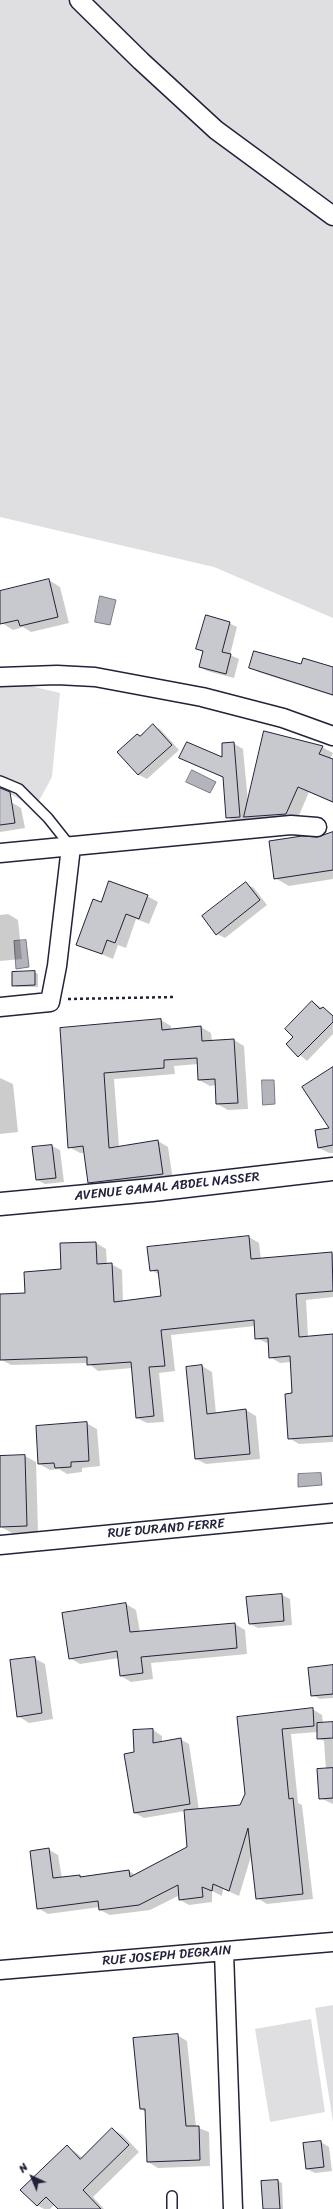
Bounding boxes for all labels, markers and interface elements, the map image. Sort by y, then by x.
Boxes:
street label: AVENUE GAMAL ABDEL NASSER [74,1170,260,1204]
street label: RUE DURAND FERRE [107,1516,225,1542]
street label: RUE JOSEPH DEGRAIN [102,1943,232,1969]
north arrow [12,2157,52,2197]
text: N [14,2159,33,2177]

